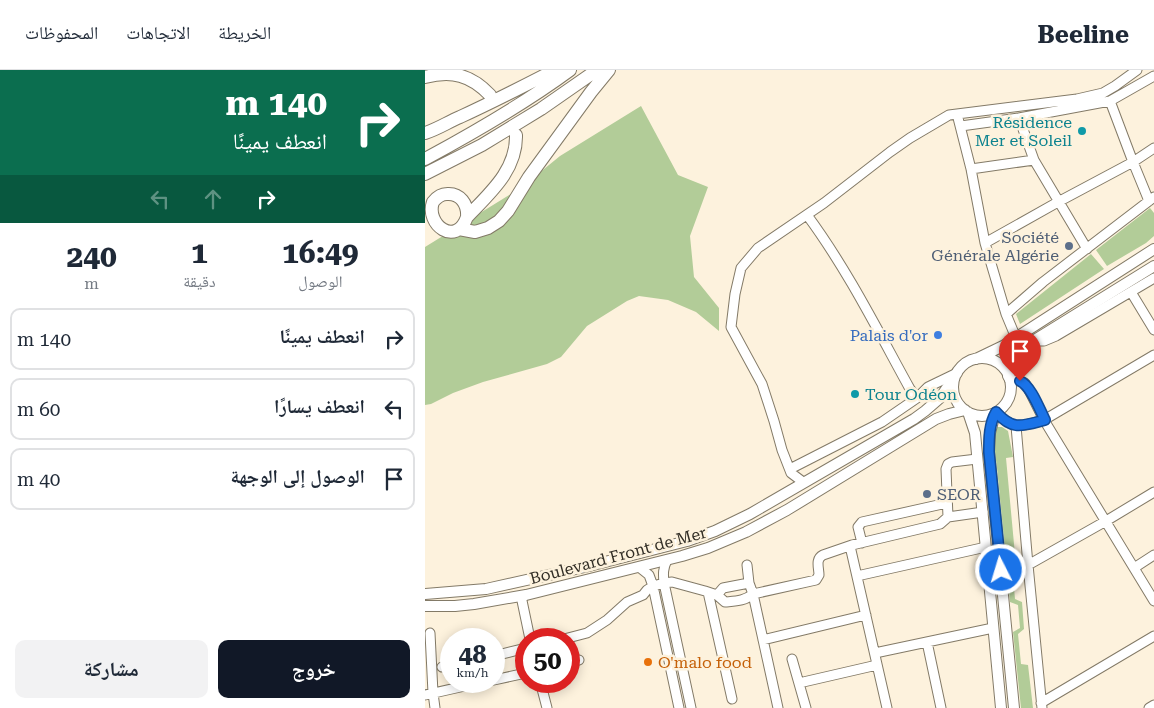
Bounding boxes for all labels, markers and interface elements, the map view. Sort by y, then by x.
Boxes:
text: Beeline [1037,21,1129,49]
text: المحفوظات [25,22,98,43]
text: الاتجاهات [126,22,190,43]
text: الخريطة [218,22,271,43]
text: 140 m [226,83,327,124]
icon: right [345,90,410,155]
place label: Résidence Mer et Soleil [975,113,1072,150]
marker: Résidence Mer et Soleil [1076,125,1088,137]
text: انعطف يمينًا [233,129,327,154]
icon: left [146,185,174,213]
icon: ahead [199,185,227,213]
icon: right [252,185,280,213]
place label: Société Générale Algérie [931,228,1059,265]
text: 1 [191,235,208,270]
text: 16:49 [282,235,359,270]
text: 240 [66,239,117,274]
marker: Société Générale Algérie [1063,240,1075,252]
text: دقيقة [183,272,216,291]
text: الوصول [298,272,342,291]
text: m [84,274,99,293]
text: انعطف يمينًا [280,325,365,348]
icon: right [380,325,408,353]
place label: Palais d'or [850,326,928,345]
text: 140 m [17,328,71,351]
marker: Palais d'or [932,329,944,341]
pin [999,330,1041,381]
icon: arrive [1006,337,1034,365]
place label: Tour Odéon [865,385,957,404]
marker: Tour Odéon [849,388,861,400]
text: انعطف يسارًا [274,395,365,418]
icon: left [380,395,408,423]
text: 60 m [17,398,60,421]
text: الوصول إلى الوجهة [230,465,365,488]
icon: arrive [380,465,408,493]
text: 40 m [17,468,60,491]
place label: SEOR [937,485,981,504]
marker: SEOR [921,488,933,500]
street label: Boulevard Front de Mer [528,523,709,588]
position arrow [974,543,1026,595]
speed limit sign: 50 [515,628,580,693]
button: مشاركة [15,640,208,698]
button: خروج [218,640,410,698]
text: 48 [458,640,487,669]
place label: O'malo food [658,653,752,672]
marker: O'malo food [642,656,654,668]
text: km/h [456,666,489,680]

